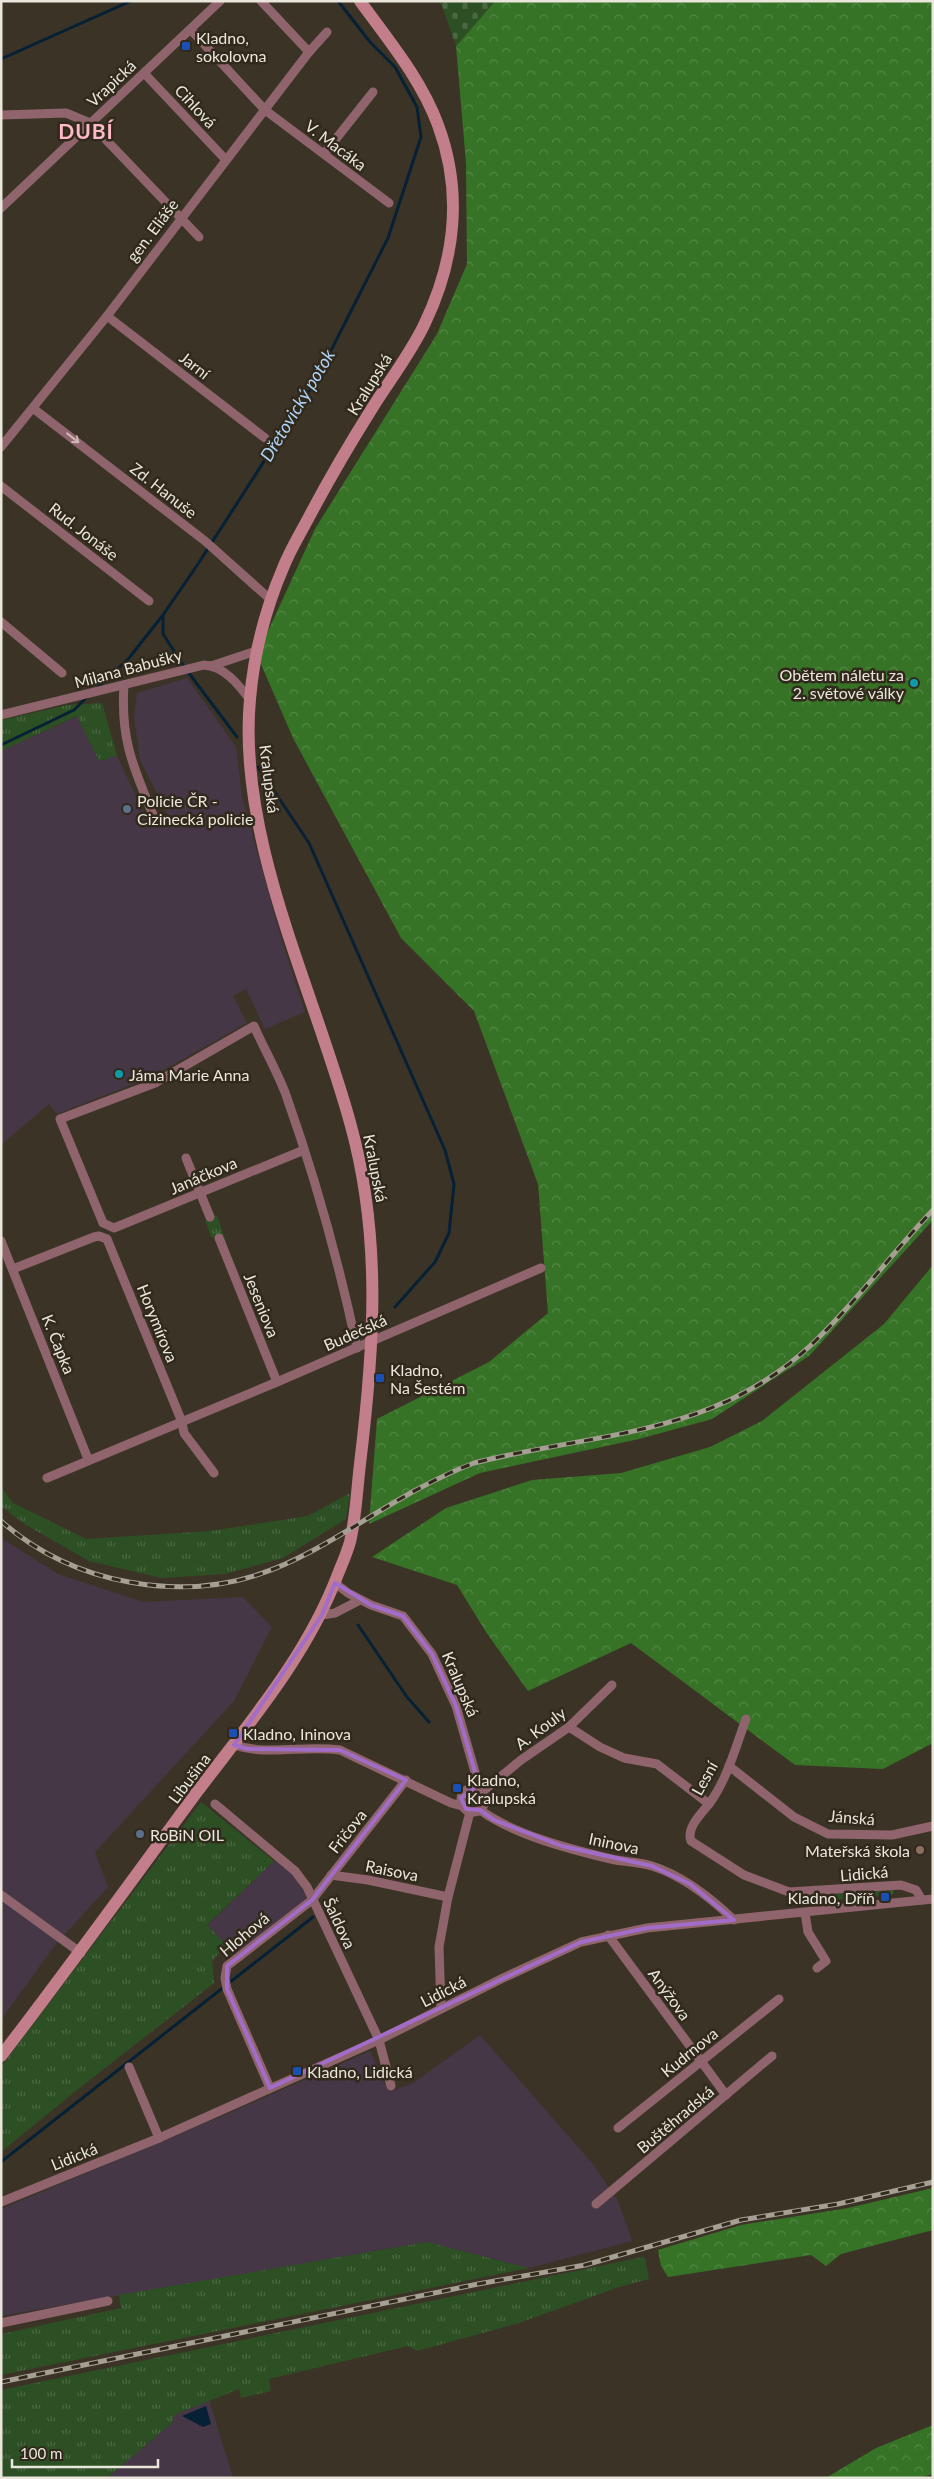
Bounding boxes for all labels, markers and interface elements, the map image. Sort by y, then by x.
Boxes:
place label: Kladno, sokolovna [196,28,267,65]
marker: Kladno, sokolovna [180,40,192,52]
street label: Vrapická [83,56,139,110]
street label: Cihlová [171,80,221,132]
street label: V. Macáka [302,116,370,174]
district label: DUBÍ [58,118,115,143]
street label: gen. Eliáše [122,195,182,265]
water label: Dřetovický potok [255,345,339,465]
street label: Jarní [176,347,215,383]
street label: Kralupská [343,350,395,418]
one-way arrow [66,433,79,444]
street label: Zd. Hanuše [127,458,201,522]
street label: Rud. Jonáše [46,498,122,564]
street label: Milana Babušky [72,644,185,691]
place label: Obětem náletu za 2. světové války [780,665,905,702]
marker: Obětem náletu za 2. světové války [908,677,920,689]
street label: Kralupská [256,744,284,814]
place label: Policie ČR - Cizinecká policie [137,791,253,828]
marker: Policie ČR - Cizinecká policie [121,803,133,815]
place label: Jáma Marie Anna [129,1065,249,1084]
marker: Jáma Marie Anna [113,1068,125,1080]
street label: Kralupská [360,1132,392,1204]
street label: Janáčkova [166,1152,240,1198]
street label: Jeseniova [240,1270,284,1340]
street label: Horymírova [134,1281,182,1365]
street label: Budečská [320,1310,390,1354]
street label: K. Čapka [39,1312,79,1376]
place label: Kladno, Na Šestém [390,1360,465,1397]
marker: Kladno, Na Šestém [374,1372,386,1384]
street label: Kralupská [439,1649,483,1719]
street label: A. Kouly [511,1702,570,1753]
place label: Kladno, Ininova [243,1724,351,1743]
marker: Kladno, Ininova [227,1727,239,1739]
street label: Libušina [164,1749,214,1807]
street label: Lesní [687,1757,722,1798]
place label: Kladno, Kralupská [467,1770,536,1807]
marker: Kladno, Kralupská [451,1782,463,1794]
street label: Fričova [324,1805,370,1857]
street label: Jánská [828,1806,876,1828]
place label: RoBiN OIL [150,1825,224,1844]
marker: RoBiN OIL [134,1828,146,1840]
street label: Ininova [587,1828,641,1858]
place label: Mateřská škola [805,1841,910,1860]
marker: Mateřská škola [914,1844,926,1856]
street label: Raisova [364,1856,420,1884]
street label: Lidická [839,1861,889,1885]
place label: Kladno, Dříň [787,1888,875,1907]
marker: Kladno, Dříň [879,1891,891,1903]
street label: Šaldova [320,1894,360,1952]
street label: Hlohová [215,1908,273,1960]
street label: Anýžova [645,1964,695,2024]
street label: Lidická [417,1972,469,2010]
street label: Kudrnova [657,2023,721,2081]
place label: Kladno, Lidická [307,2062,413,2081]
marker: Kladno, Lidická [291,2065,303,2077]
street label: Buštěhradská [633,2081,717,2157]
street label: Lidická [48,2138,100,2174]
scale bar [12,2436,159,2468]
text: 100 m [20,2444,62,2462]

